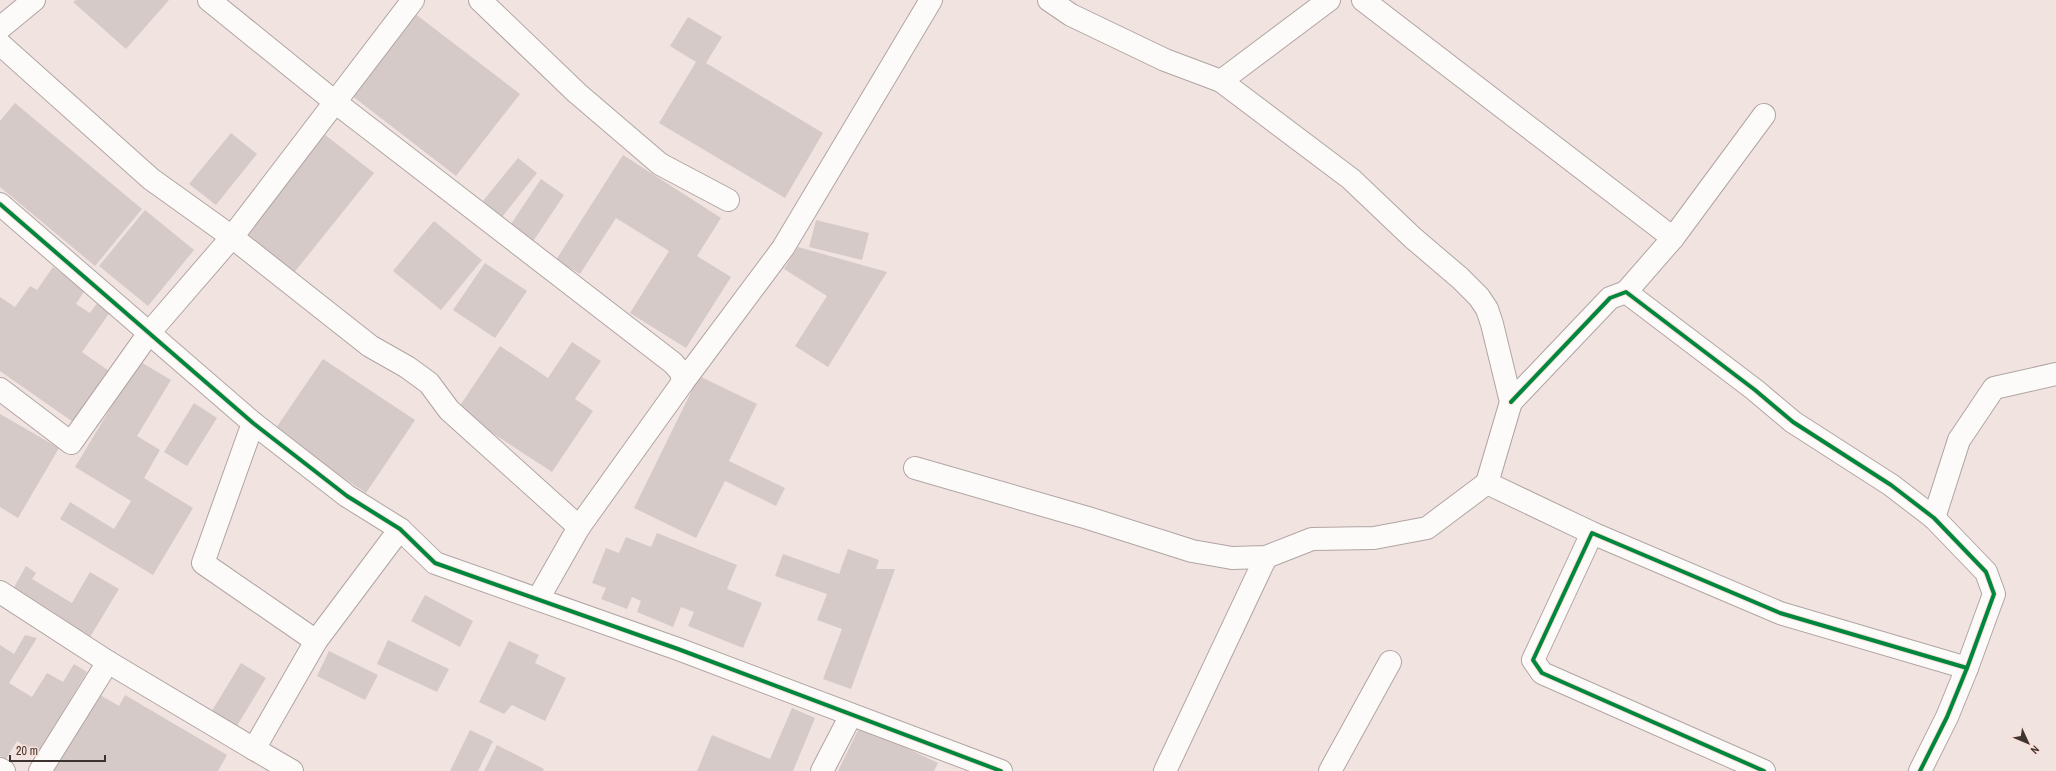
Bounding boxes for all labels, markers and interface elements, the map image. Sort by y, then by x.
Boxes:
north arrow [2008,723,2048,763]
scale bar [10,737,105,763]
text: 20 m [16,743,38,759]
text: N [2028,743,2042,757]

